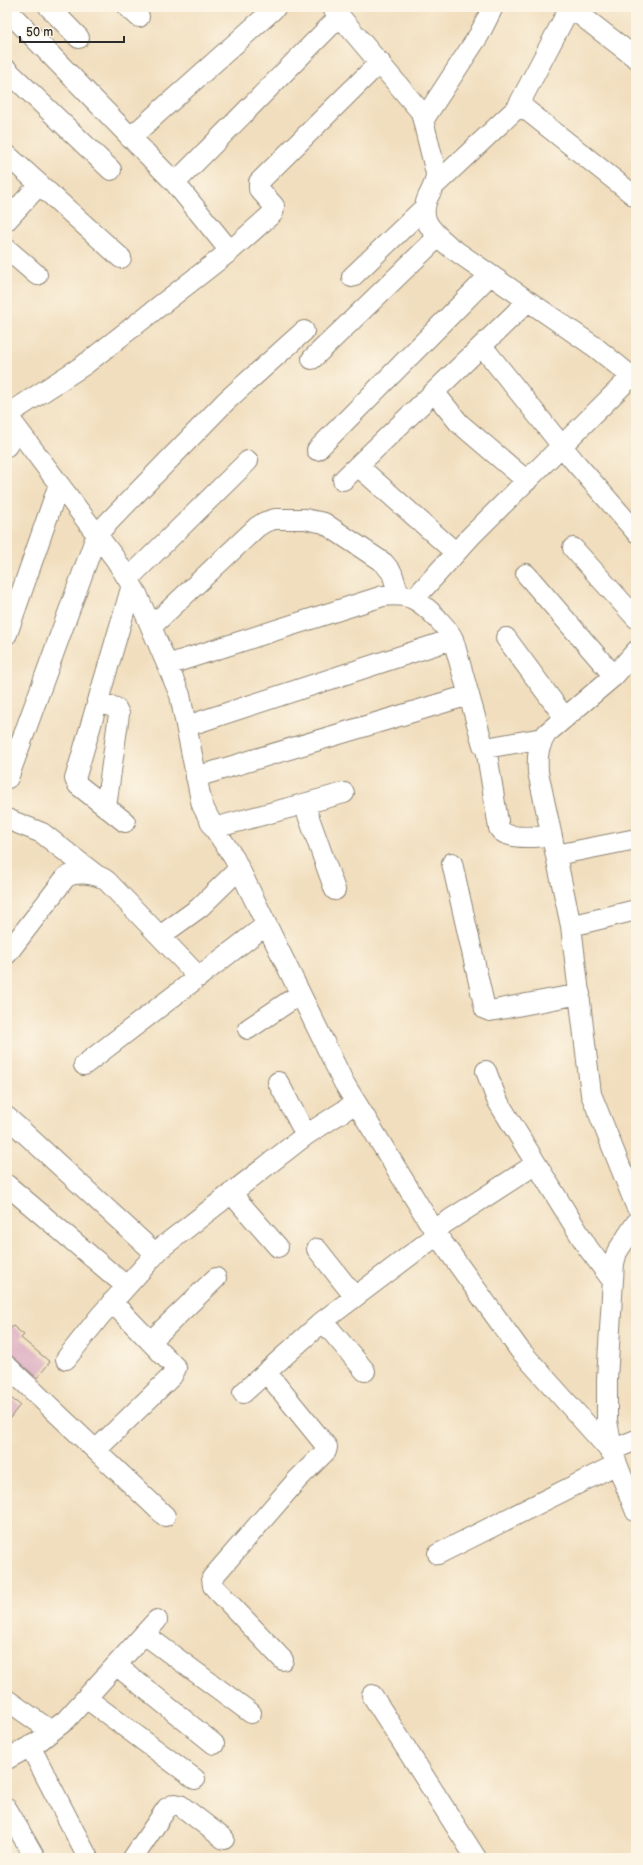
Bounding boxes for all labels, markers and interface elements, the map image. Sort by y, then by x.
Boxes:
scale bar [20,18,124,44]
text: 50 m [26,25,53,40]

